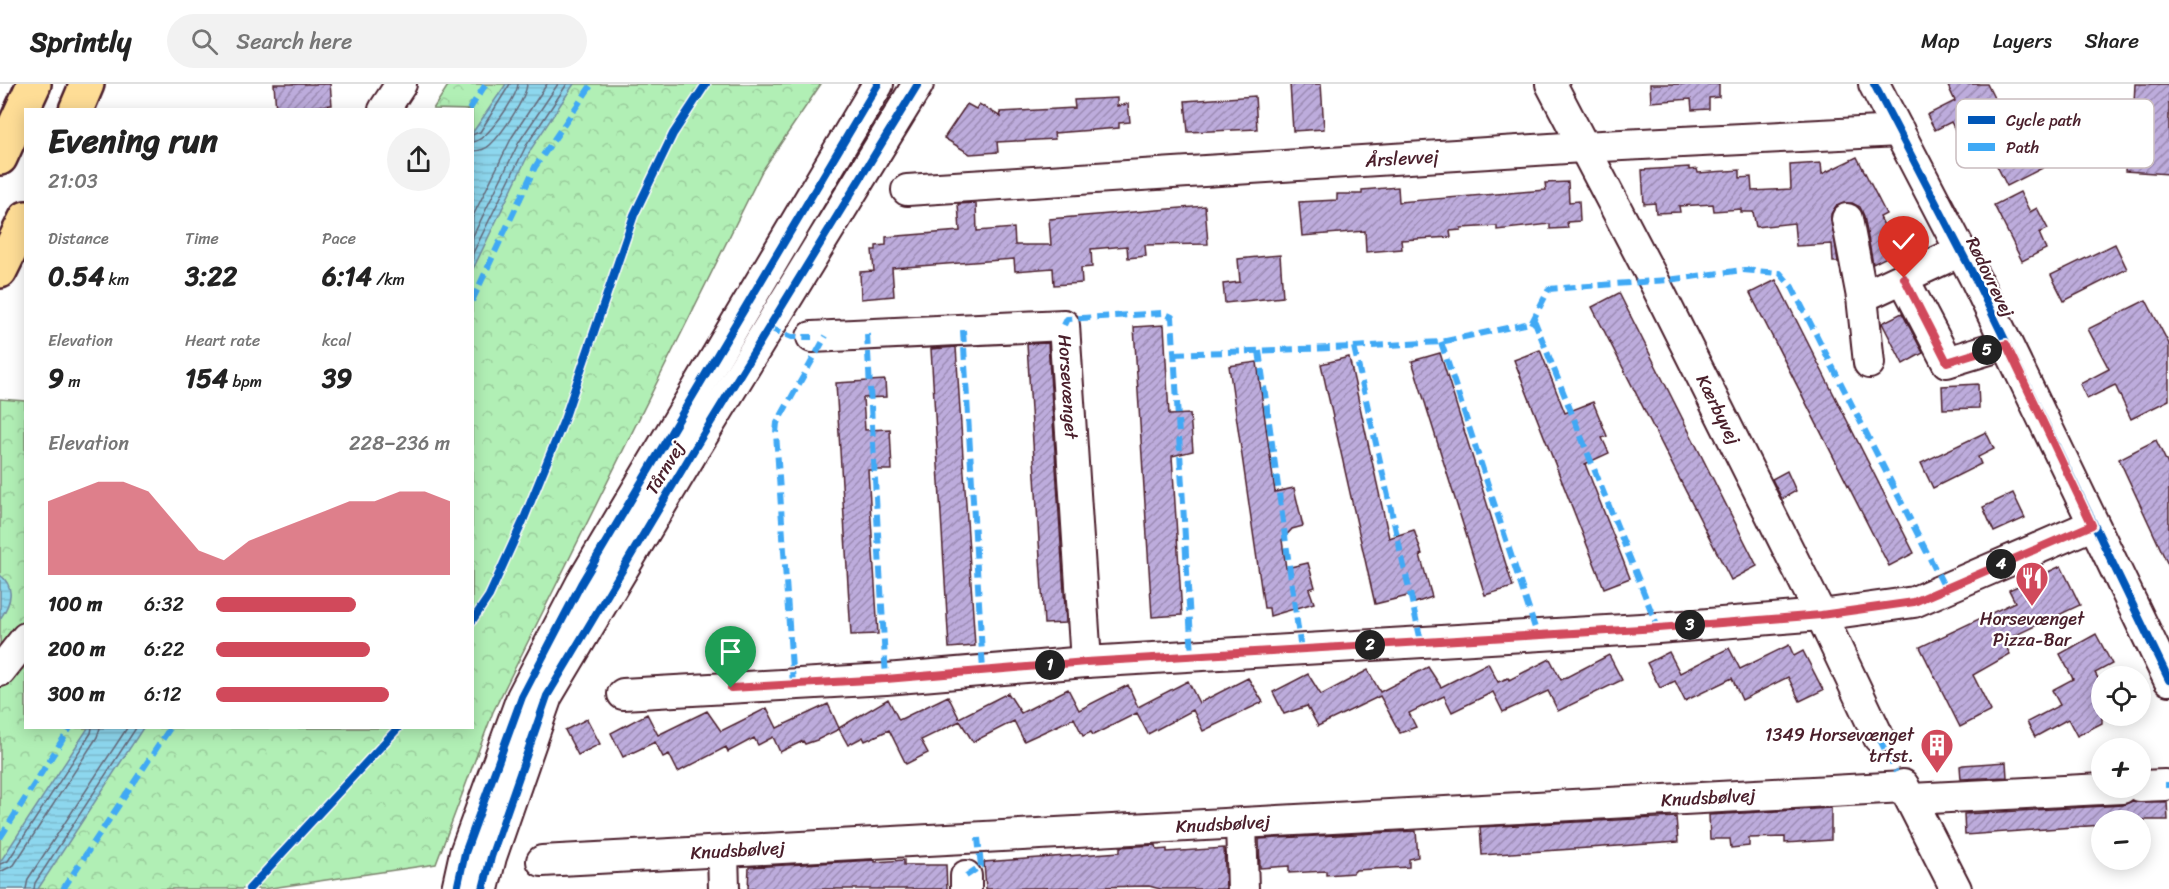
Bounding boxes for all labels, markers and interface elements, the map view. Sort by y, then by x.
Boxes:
search box [167,14,587,68]
text: Sprintly [30,17,131,66]
text: Search here [236,22,352,61]
text: Map [1921,22,1960,60]
text: Layers [1993,22,2052,60]
text: Share [2085,22,2139,60]
icon: search [188,25,221,58]
legend [1956,99,2154,168]
text: Cycle path [2006,106,2081,135]
text: Evening run [48,112,218,170]
button: share [387,128,450,191]
text: Path [2006,133,2039,162]
street label: Årslevvej [1363,140,1440,177]
text: 21:03 [48,164,98,199]
pin [1878,216,1929,278]
text: Distance [48,224,109,253]
text: Time [185,224,219,253]
text: Pace [322,224,356,253]
icon: check [1887,225,1920,258]
street label: Rødovrevej [1957,231,2023,323]
text: 0.54 [48,253,104,299]
text: 3:22 [185,253,237,299]
text: 6:14 [322,253,372,299]
text: km [104,265,129,294]
text: /km [372,265,405,294]
text: Elevation [48,326,113,355]
text: Heart rate [185,326,260,355]
text: kcal [322,326,351,355]
street label: Horsevænget [1049,333,1087,441]
pin: 5 [1972,335,2002,365]
text: 5 [1982,335,1992,364]
text: 9 [48,355,64,401]
text: 154 [185,355,228,401]
text: 39 [322,355,352,401]
text: m [64,367,80,396]
text: bpm [228,367,262,396]
street label: Kærbyvej [1687,369,1750,451]
text: Elevation [48,426,129,461]
text: 228–236 m [349,426,450,461]
street label: Tårnvej [636,435,694,501]
pin: 4 [1986,549,2016,579]
text: 4 [1996,549,2006,578]
restaurant icon: Horsevænget Pizza-Bar [2014,560,2050,607]
text: 100 m [48,587,102,622]
text: 6:32 [144,587,184,622]
place label: Horsevænget Pizza-Bar [1980,603,2085,656]
pin: 3 [1675,610,1705,640]
text: 3 [1686,610,1694,639]
pin [705,626,756,688]
pin: 2 [1355,630,1385,660]
text: 2 [1365,630,1375,659]
text: 200 m [48,632,105,667]
text: 6:22 [144,632,184,667]
icon: arrive [714,635,747,668]
pin: 1 [1035,650,1065,680]
text: 1 [1047,650,1053,679]
map controls [2091,666,2151,870]
button: locate [2091,666,2151,726]
text: 300 m [48,677,105,712]
text: 6:12 [144,677,182,712]
place label: 1349 Horsevænget trfst. [1765,719,1915,772]
building icon: 1349 Horsevænget trfst. [1919,727,1955,774]
button: + [2091,738,2151,798]
street label: Knudsbølvej [1660,779,1757,816]
street label: Knudsbølvej [1175,805,1271,843]
button: − [2091,810,2151,870]
street label: Knudsbølvej [689,832,786,869]

